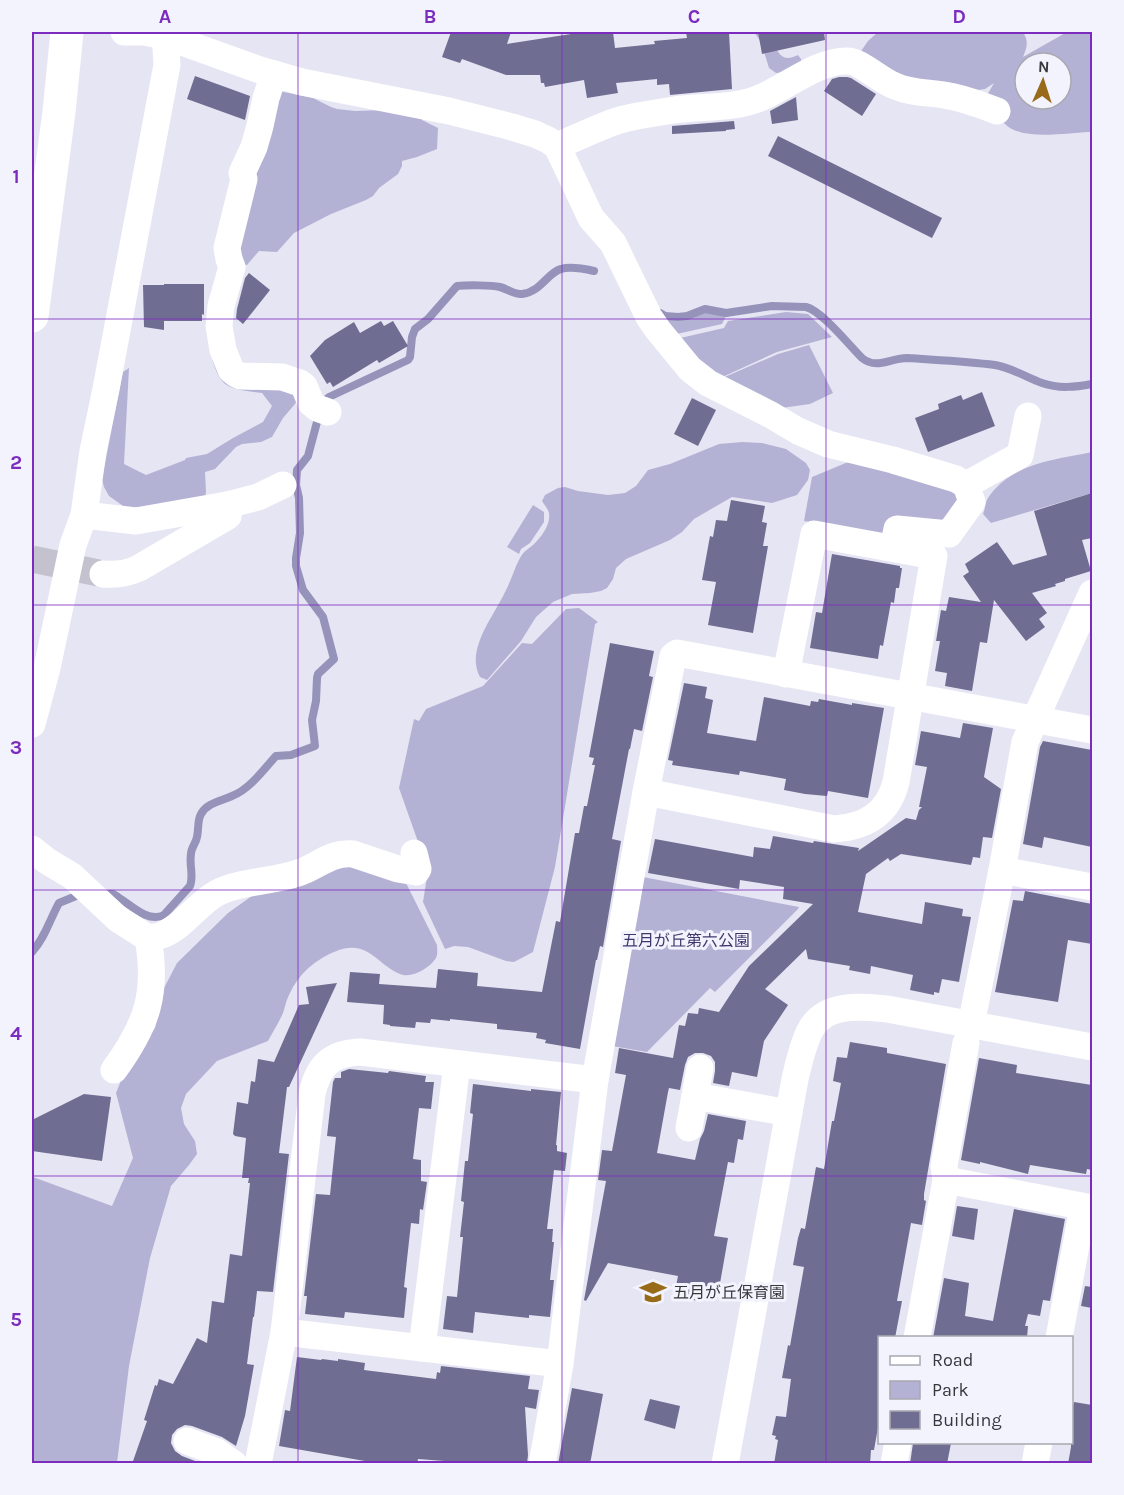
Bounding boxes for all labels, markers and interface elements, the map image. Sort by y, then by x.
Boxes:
text: A [159,5,172,28]
text: B [424,5,436,28]
text: C [688,5,700,28]
text: D [952,5,966,28]
north arrow [1013,51,1073,111]
text: N [1038,57,1050,76]
text: 1 [12,165,20,188]
text: 2 [10,451,22,474]
text: 3 [10,736,22,759]
park label: 五月が丘第六公園 [622,931,750,950]
text: 4 [10,1022,22,1045]
school or university icon: 五月が丘保育園 [638,1277,668,1307]
place label: 五月が丘保育園 [673,1283,785,1302]
text: 5 [10,1308,22,1331]
legend [878,1336,1073,1444]
text: Road [932,1349,973,1371]
text: Park [932,1379,969,1401]
text: Building [932,1409,1002,1431]

